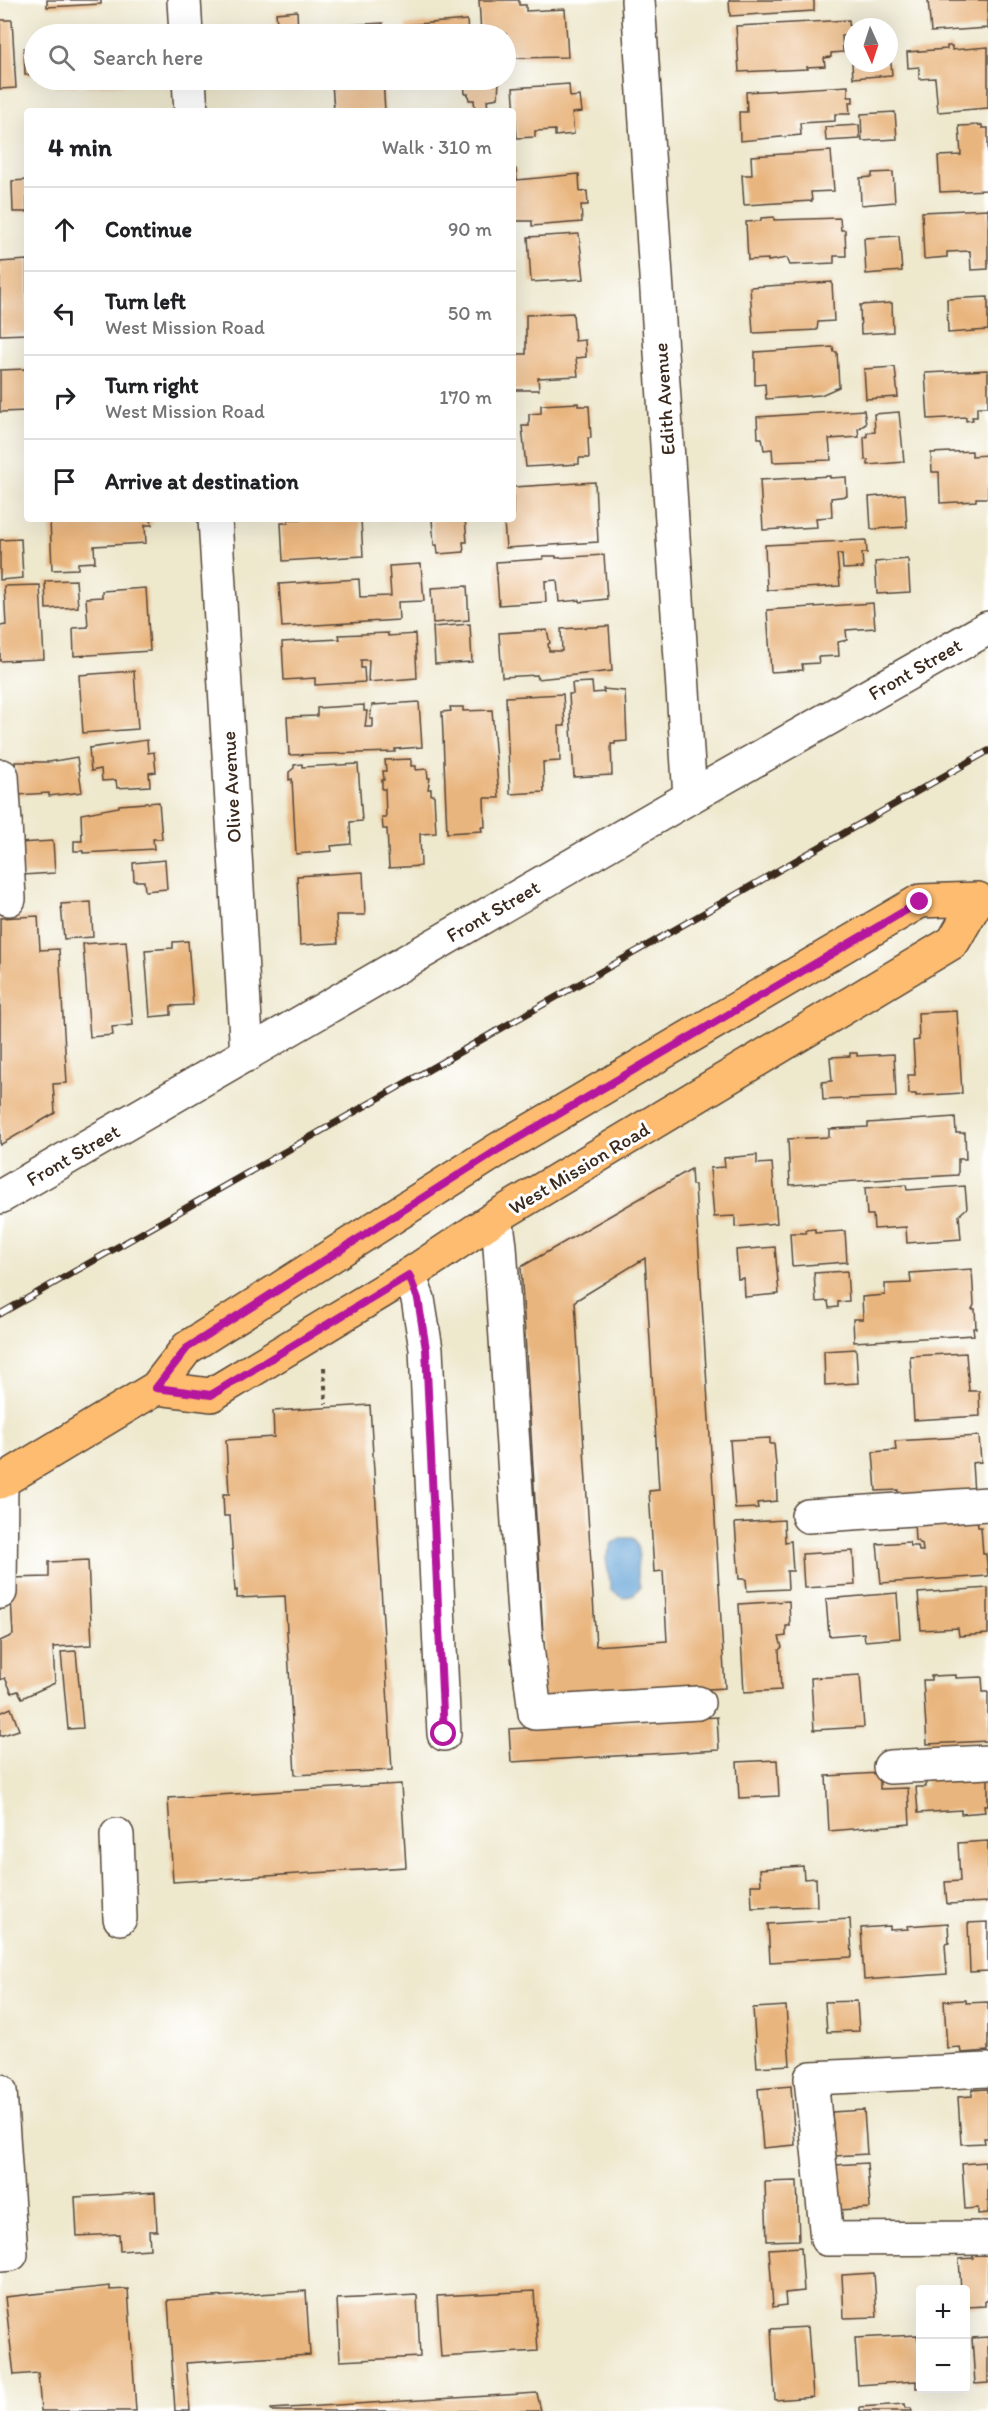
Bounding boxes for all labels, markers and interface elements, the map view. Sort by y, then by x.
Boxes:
north arrow [844,18,898,72]
search box [24,24,516,90]
icon: search [45,41,78,74]
text: Search here [93,44,203,71]
text: 4 min [48,131,112,163]
text: Walk · 310 m [382,135,492,159]
icon: ahead [48,213,81,246]
text: Continue [105,216,192,243]
text: 90 m [448,217,492,241]
text: Turn left [105,288,186,315]
icon: left [48,297,81,330]
text: 50 m [448,301,492,325]
text: West Mission Road [105,315,265,339]
street label: Edith Avenue [648,342,680,456]
text: Turn right [105,372,199,399]
icon: right [48,381,81,414]
text: 170 m [439,385,492,409]
text: West Mission Road [105,399,265,423]
icon: arrive [48,465,81,498]
text: Arrive at destination [105,468,299,495]
street label: Front Street [864,633,966,705]
street label: Olive Avenue [216,730,246,844]
street label: Front Street [442,875,544,947]
route end [906,888,932,914]
street label: West Mission Road [504,1116,654,1219]
street label: Front Street [22,1119,124,1191]
route start [430,1720,456,1746]
map controls [916,2285,970,2393]
button: + [916,2285,970,2339]
button: − [916,2339,970,2393]

